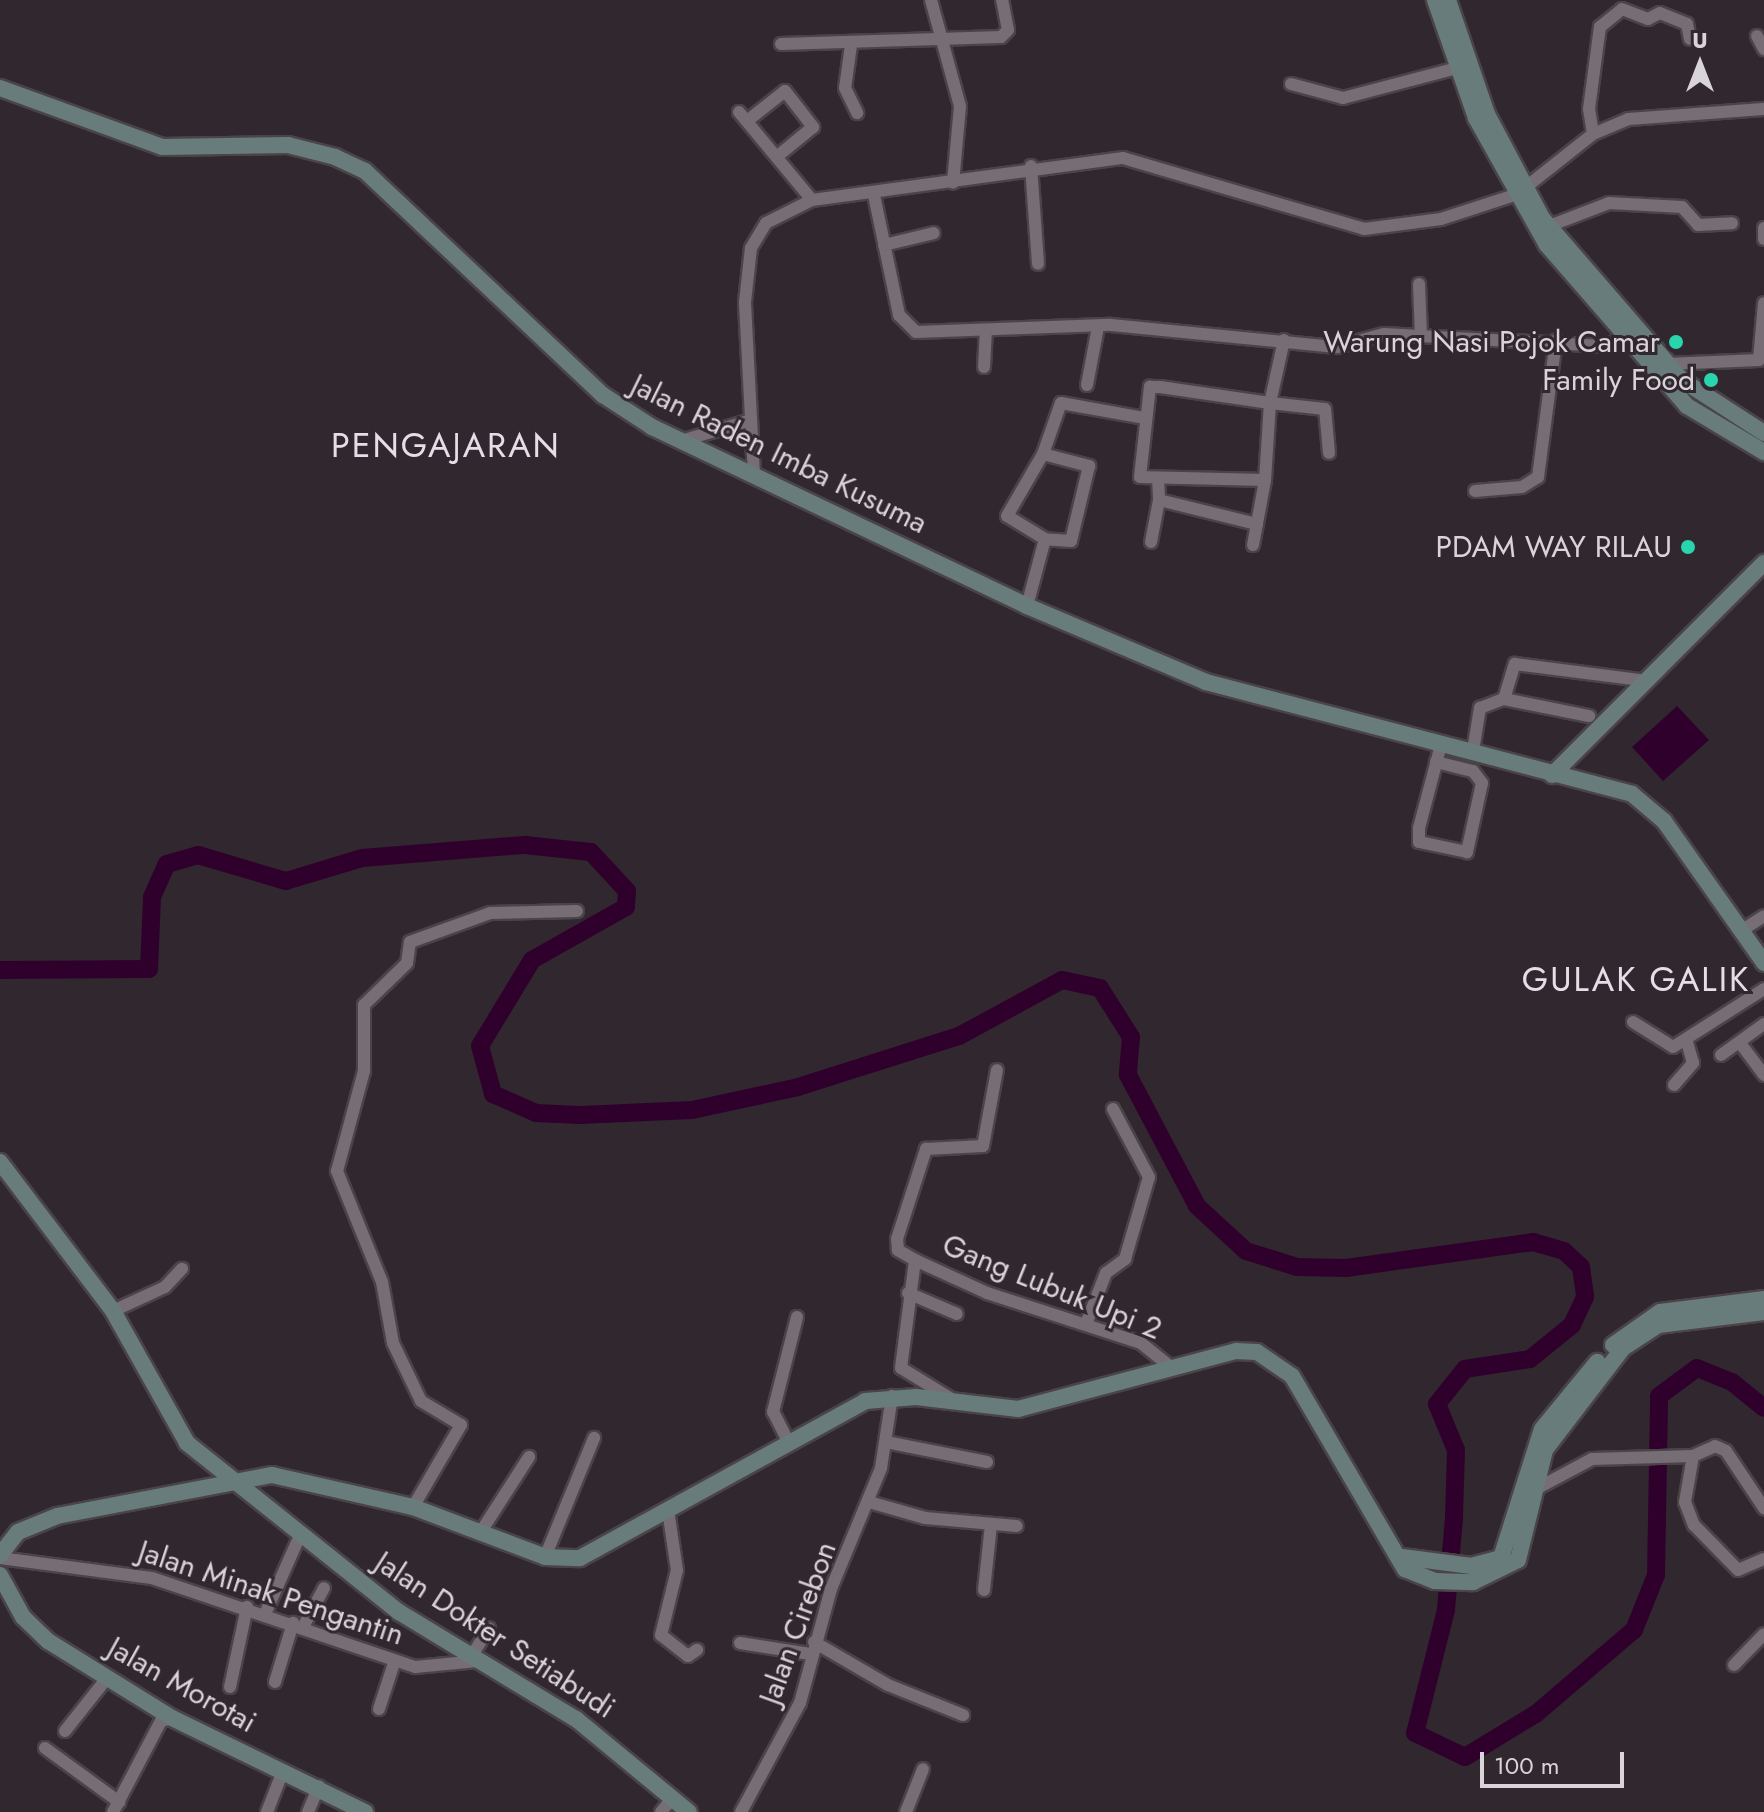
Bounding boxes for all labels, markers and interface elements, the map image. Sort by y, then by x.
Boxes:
north arrow [1660,24,1740,104]
text: U [1692,24,1708,56]
place label: Warung Nasi Pojok Camar [1323,324,1660,360]
marker: Warung Nasi Pojok Camar [1667,333,1685,351]
place label: Family Food [1542,362,1695,398]
street label: Jalan Raden Imba Kusuma [625,367,933,541]
marker: Family Food [1702,371,1720,389]
district label: PENGAJARAN [331,426,561,466]
place label: PDAM WAY RILAU [1436,529,1672,565]
marker: PDAM WAY RILAU [1679,538,1697,556]
district label: GULAK GALIK [1522,960,1750,1000]
street label: Gang Lubuk Upi 2 [937,1227,1167,1347]
street label: Jalan Minak Pengantin [134,1533,408,1653]
street label: Jalan Cirebon [752,1537,844,1709]
street label: Jalan Dokter Setiabudi [368,1544,622,1726]
street label: Jalan Morotai [102,1629,262,1741]
scale bar [1484,1736,1628,1786]
text: 100 m [1494,1748,1560,1783]

